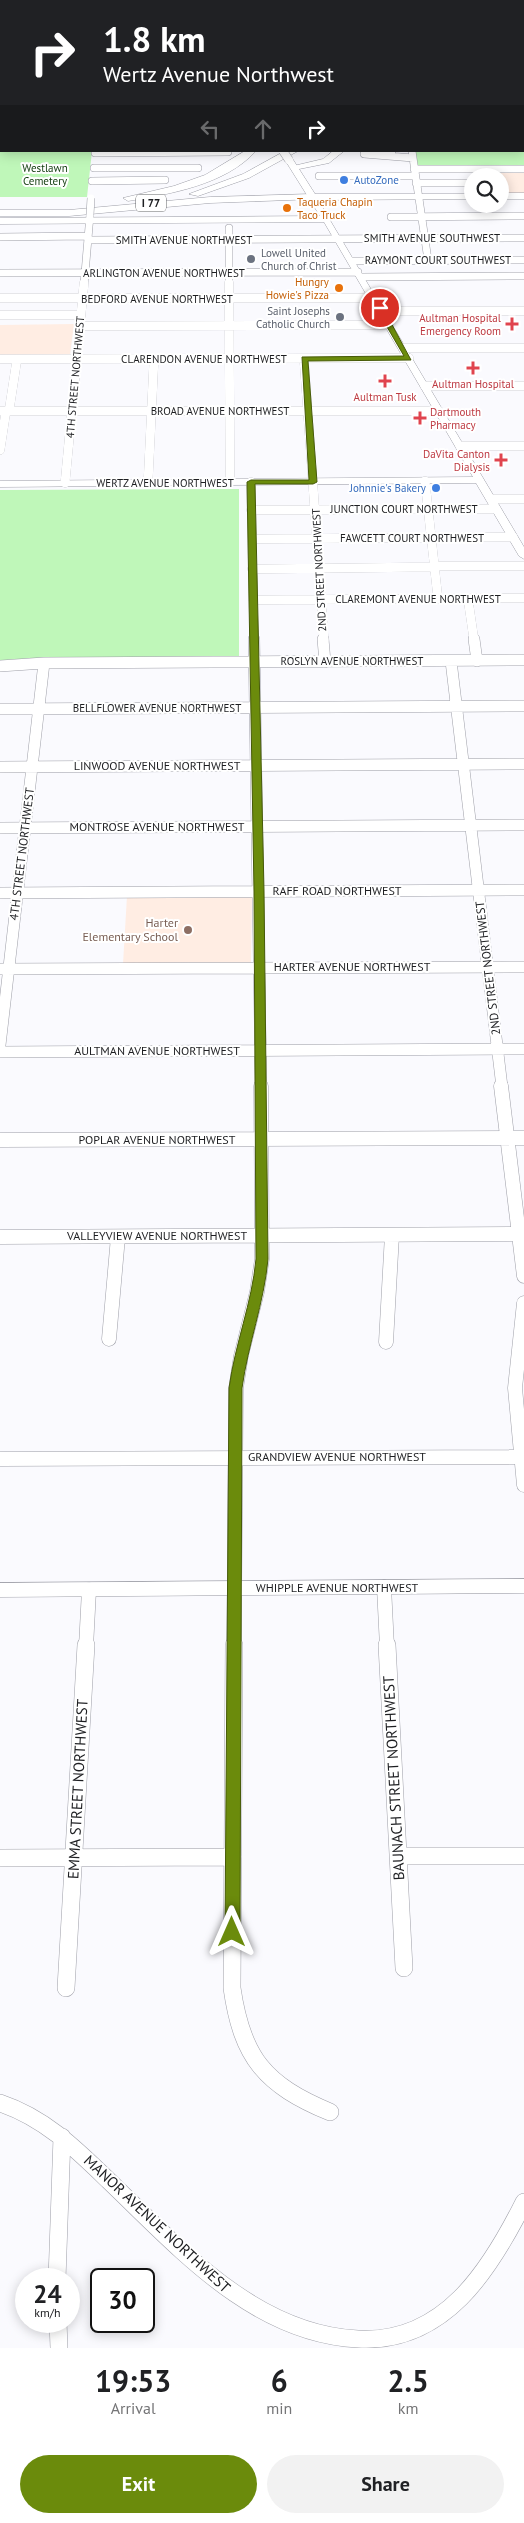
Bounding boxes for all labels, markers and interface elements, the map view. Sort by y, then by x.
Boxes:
text: 1.8 km [103,16,206,62]
icon: right [20,20,85,85]
text: Wertz Avenue Northwest [103,60,334,88]
icon: left [196,115,224,143]
icon: ahead [249,115,277,143]
icon: right [302,115,330,143]
park label: Westlawn Cemetery [22,161,68,188]
map controls [464,168,509,213]
button: search [464,168,509,213]
place label: AutoZone [354,173,399,187]
marker: AutoZone [338,174,350,186]
road number: I 77 [136,194,166,212]
place label: Taqueria Chapin Taco Truck [297,195,373,222]
marker: Taqueria Chapin Taco Truck [281,202,293,214]
street label: SMITH AVENUE SOUTHWEST [364,231,500,245]
street label: SMITH AVENUE NORTHWEST [116,233,252,247]
place label: Lowell United Church of Christ [261,246,337,273]
marker: Lowell United Church of Christ [245,253,257,265]
street label: RAYMONT COURT SOUTHWEST [365,253,511,267]
street label: ARLINGTON AVENUE NORTHWEST [83,266,245,280]
place label: Hungry Howie's Pizza [266,275,330,302]
marker: Hungry Howie's Pizza [333,282,345,294]
pin [359,287,401,329]
street label: BEDFORD AVENUE NORTHWEST [81,292,233,306]
icon: arrive [366,294,394,322]
place label: Saint Josephs Catholic Church [256,304,330,331]
marker: Saint Josephs Catholic Church [334,311,346,323]
place label: Aultman Hospital Emergency Room [419,311,502,338]
street label: 4TH STREET NORTHWEST [63,315,87,439]
marker: Aultman Hospital Emergency Room [505,317,519,331]
street label: CLARENDON AVENUE NORTHWEST [121,352,287,366]
marker: Aultman Hospital [466,361,480,375]
marker: Aultman Tusk [378,374,392,388]
place label: Aultman Hospital [432,377,515,391]
place label: Aultman Tusk [353,390,417,404]
street label: BROAD AVENUE NORTHWEST [151,404,289,418]
place label: Dartmouth Pharmacy [430,405,481,432]
marker: Dartmouth Pharmacy [414,412,426,424]
place label: DaVita Canton Dialysis [423,447,490,474]
marker: DaVita Canton Dialysis [494,453,508,467]
street label: WERTZ AVENUE NORTHWEST [96,476,234,490]
place label: Johnnie's Bakery [349,481,427,495]
marker: Johnnie's Bakery [430,482,442,494]
street label: JUNCTION COURT NORTHWEST [329,502,478,516]
street label: 2ND STREET NORTHWEST [309,508,329,632]
street label: FAWCETT COURT NORTHWEST [340,531,484,545]
street label: CLAREMONT AVENUE NORTHWEST [335,592,501,606]
street label: ROSLYN AVENUE NORTHWEST [281,654,423,668]
street label: BELLFLOWER AVENUE NORTHWEST [73,701,241,715]
street label: LINWOOD AVENUE NORTHWEST [74,758,241,773]
street label: 4TH STREET NORTHWEST [6,786,37,921]
street label: MONTROSE AVENUE NORTHWEST [70,819,245,834]
street label: RAFF ROAD NORTHWEST [273,883,402,898]
street label: 2ND STREET NORTHWEST [472,900,503,1036]
place label: Harter Elementary School [82,915,178,944]
marker: Harter Elementary School [182,924,194,936]
street label: HARTER AVENUE NORTHWEST [274,959,431,974]
street label: AULTMAN AVENUE NORTHWEST [74,1043,240,1058]
street label: POPLAR AVENUE NORTHWEST [79,1132,236,1147]
street label: VALLEYVIEW AVENUE NORTHWEST [66,1228,247,1243]
street label: GRANDVIEW AVENUE NORTHWEST [248,1449,426,1464]
street label: WHIPPLE AVENUE NORTHWEST [256,1580,419,1595]
street label: BAUNACH STREET NORTHWEST [379,1674,408,1881]
street label: EMMA STREET NORTHWEST [63,1698,92,1880]
position arrow [205,1905,257,1957]
street label: MANOR AVENUE NORTHWEST [80,2151,235,2297]
speed limit sign: 30 [90,2268,155,2333]
text: 24 [33,2278,62,2310]
text: km/h [34,2305,61,2320]
text: 19:53 [95,2361,171,2400]
text: 6 [271,2361,288,2400]
text: 2.5 [387,2361,429,2400]
text: Arrival [111,2398,156,2418]
text: min [266,2398,292,2418]
text: km [398,2398,418,2418]
button: Exit [20,2455,257,2513]
button: Share [267,2455,504,2513]

